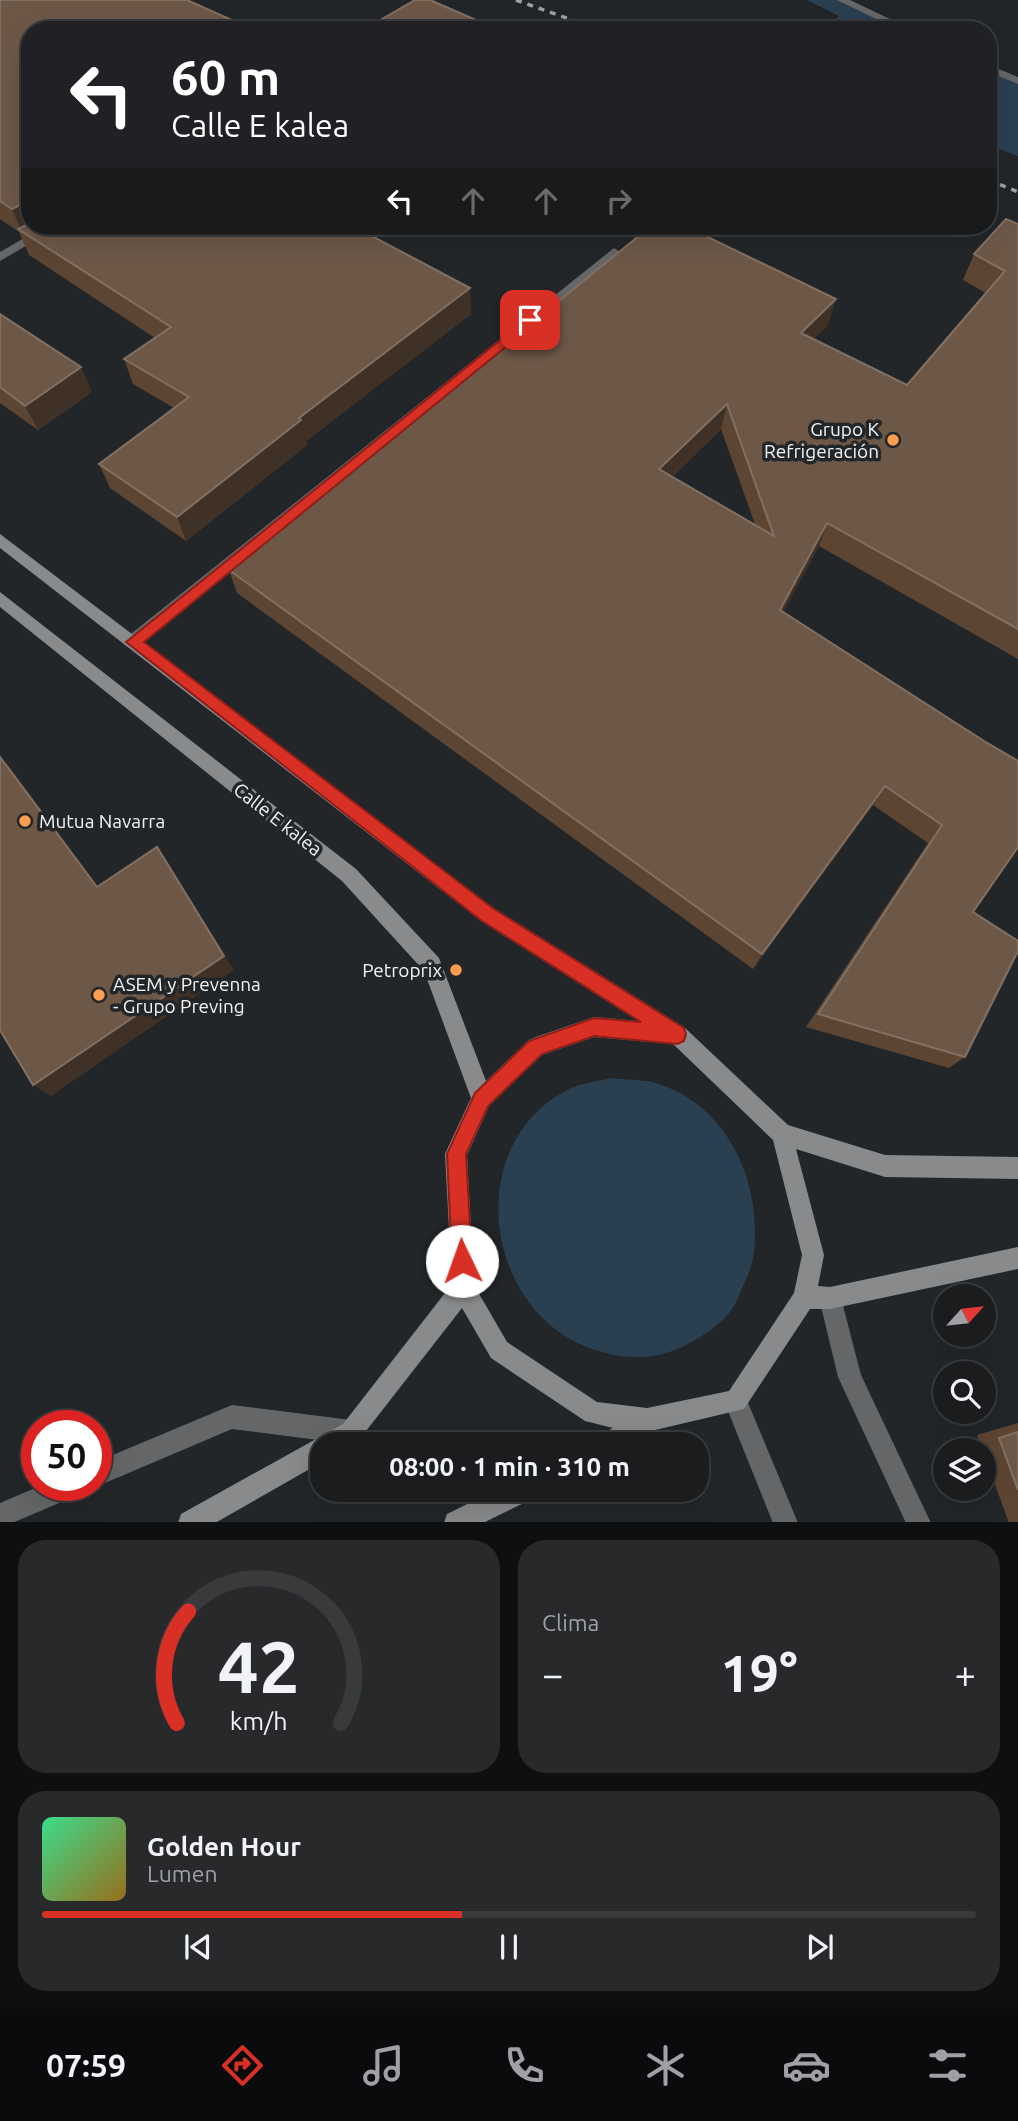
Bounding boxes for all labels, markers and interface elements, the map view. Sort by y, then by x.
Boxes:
icon: left [56,49,147,140]
text: 60 m [171,49,280,104]
text: Calle E kalea [171,107,349,143]
icon: left [381,182,419,220]
icon: ahead [454,182,492,220]
icon: ahead [527,182,565,220]
icon: right [600,182,638,220]
pin [500,290,560,350]
icon: arrive [511,301,549,339]
place label: Grupo K Refrigeración [764,418,879,462]
marker: Grupo K Refrigeración [885,432,901,448]
street label: Calle E kalea [230,778,326,860]
place label: Mutua Navarra [39,810,165,832]
marker: Mutua Navarra [17,813,33,829]
place label: Petroprix [362,959,442,981]
marker: Petroprix [448,962,464,978]
place label: ASEM y Prevenna - Grupo Preving [113,973,261,1017]
marker: ASEM y Prevenna - Grupo Preving [91,987,107,1003]
position arrow [425,1224,499,1298]
north arrow [933,1284,996,1348]
map controls [933,1284,996,1501]
button: search [933,1361,996,1424]
speed limit sign: 50 [21,1410,112,1501]
button: layers [933,1438,996,1501]
text: 08:00 · 1 min · 310 m [389,1452,630,1481]
text: Clima [542,1610,599,1635]
text: 42 [218,1625,300,1707]
text: 19° [720,1644,798,1702]
text: − [542,1653,563,1695]
text: + [955,1653,976,1695]
text: km/h [230,1706,288,1734]
text: Golden Hour [147,1832,301,1861]
text: Lumen [147,1861,218,1886]
icon: previous [179,1928,217,1966]
icon: pause [490,1928,528,1966]
icon: next [801,1928,839,1966]
icon: directions [218,2041,267,2090]
icon: music [359,2041,408,2090]
icon: phone [500,2041,549,2090]
icon: climate [641,2041,690,2090]
icon: car [782,2041,831,2090]
icon: filters [923,2041,972,2090]
text: 07:59 [46,2047,126,2083]

